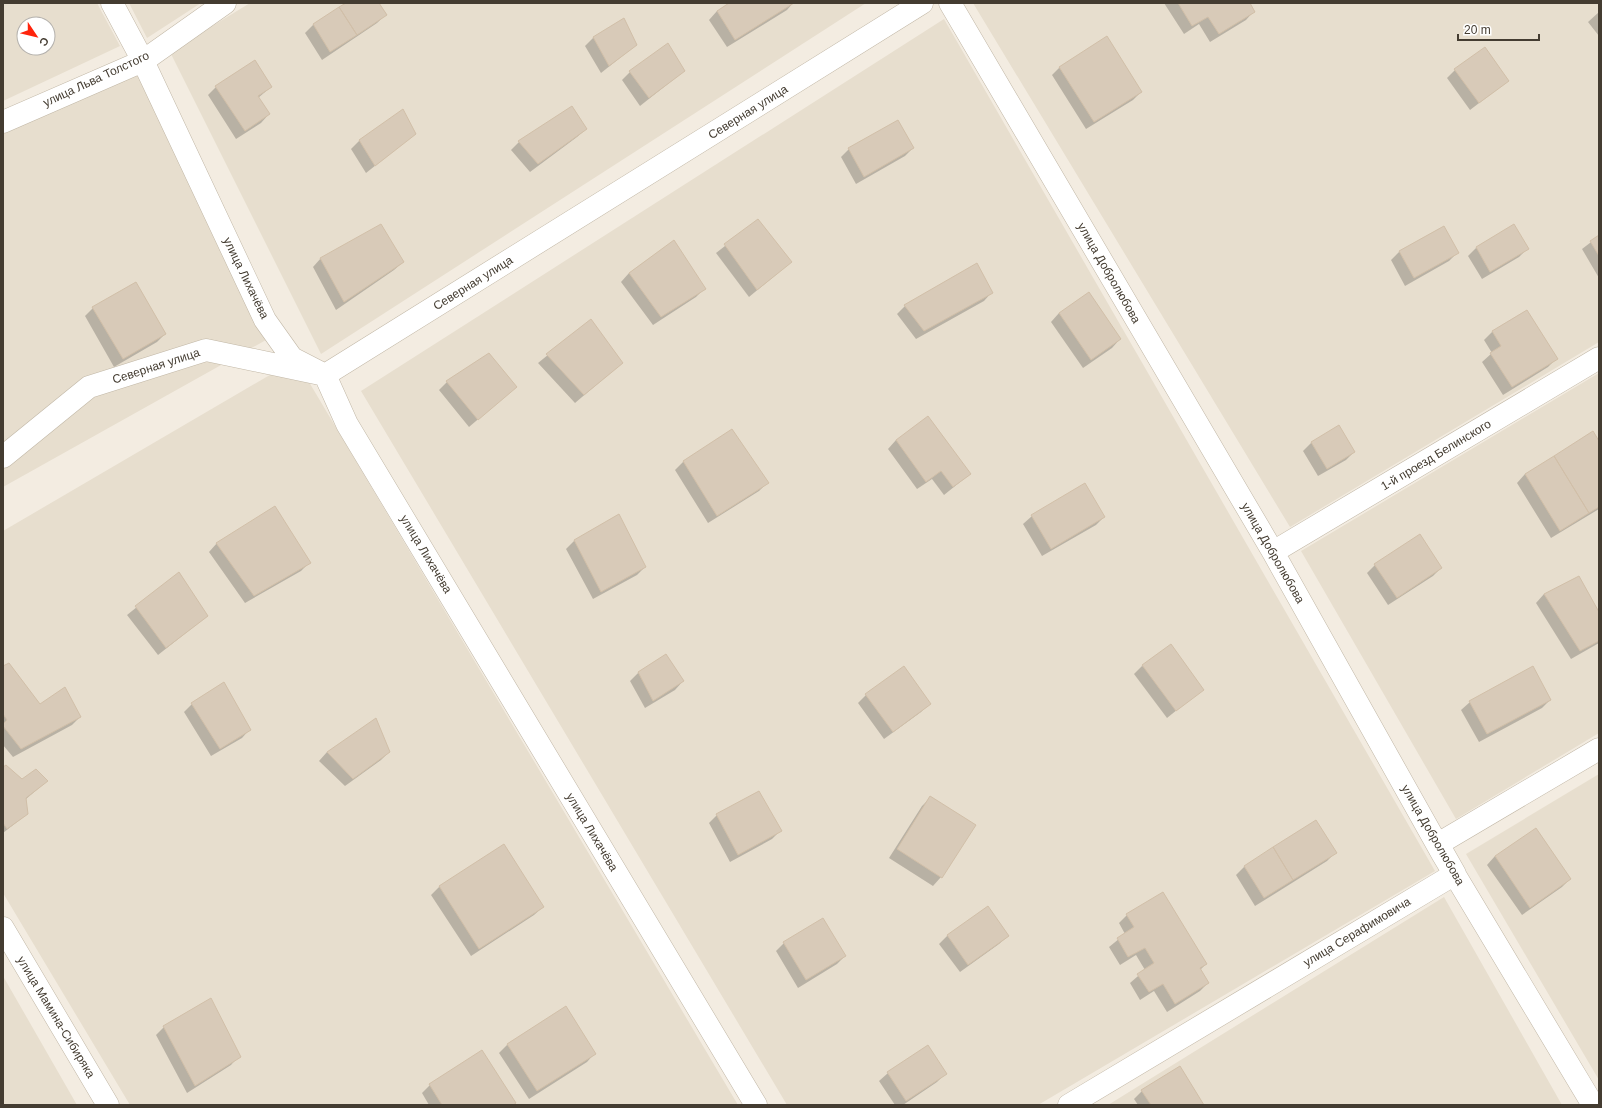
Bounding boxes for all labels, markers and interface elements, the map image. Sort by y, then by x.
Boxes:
north arrow [16,16,56,56]
scale bar [1458,16,1539,42]
text: 20 m [1464,23,1491,37]
text: С [37,35,51,48]
street label: улица Льва Толстого [41,48,152,110]
street label: Северная улица [706,82,791,142]
street label: улица Добролюбова [1075,220,1144,326]
street label: улица Лихачёва [220,235,272,321]
street label: Северная улица [431,253,516,313]
street label: Северная улица [111,345,202,387]
street label: 1-й проезд Белинского [1378,416,1494,493]
street label: улица Добролюбова [1239,500,1308,606]
street label: улица Лихачёва [397,512,455,596]
street label: улица Добролюбова [1399,782,1468,888]
street label: улица Лихачёва [563,790,621,874]
street label: улица Серафимовича [1301,894,1413,970]
street label: улица Мамина-Сибиряка [14,954,98,1081]

